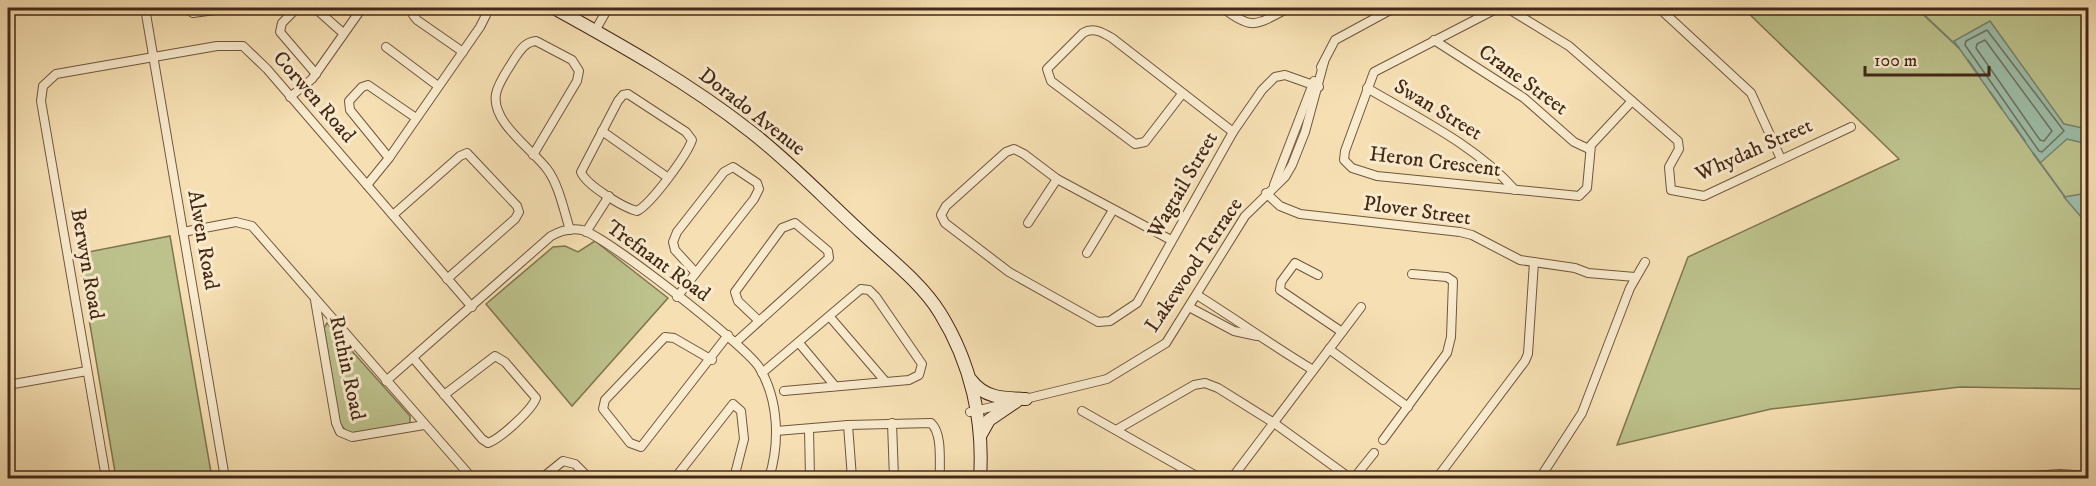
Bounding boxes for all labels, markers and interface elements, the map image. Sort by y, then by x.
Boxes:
street label: Crane Street [1473,39,1573,121]
scale bar [1865,39,1990,77]
street label: Corwen Road [267,46,361,149]
text: 100 m [1874,50,1917,72]
street label: Dorado Avenue [693,62,811,162]
street label: Swan Street [1389,74,1487,147]
street label: Whydah Street [1691,113,1817,188]
street label: Wagtail Street [1142,127,1224,244]
street label: Heron Crescent [1368,141,1502,183]
street label: Alwen Road [181,188,225,292]
street label: Plover Street [1362,191,1473,231]
street label: Lakewood Terrace [1139,193,1249,337]
street label: Berwyn Road [64,206,110,322]
street label: Trefnant Road [601,215,716,308]
street label: Ruthin Road [323,313,371,423]

